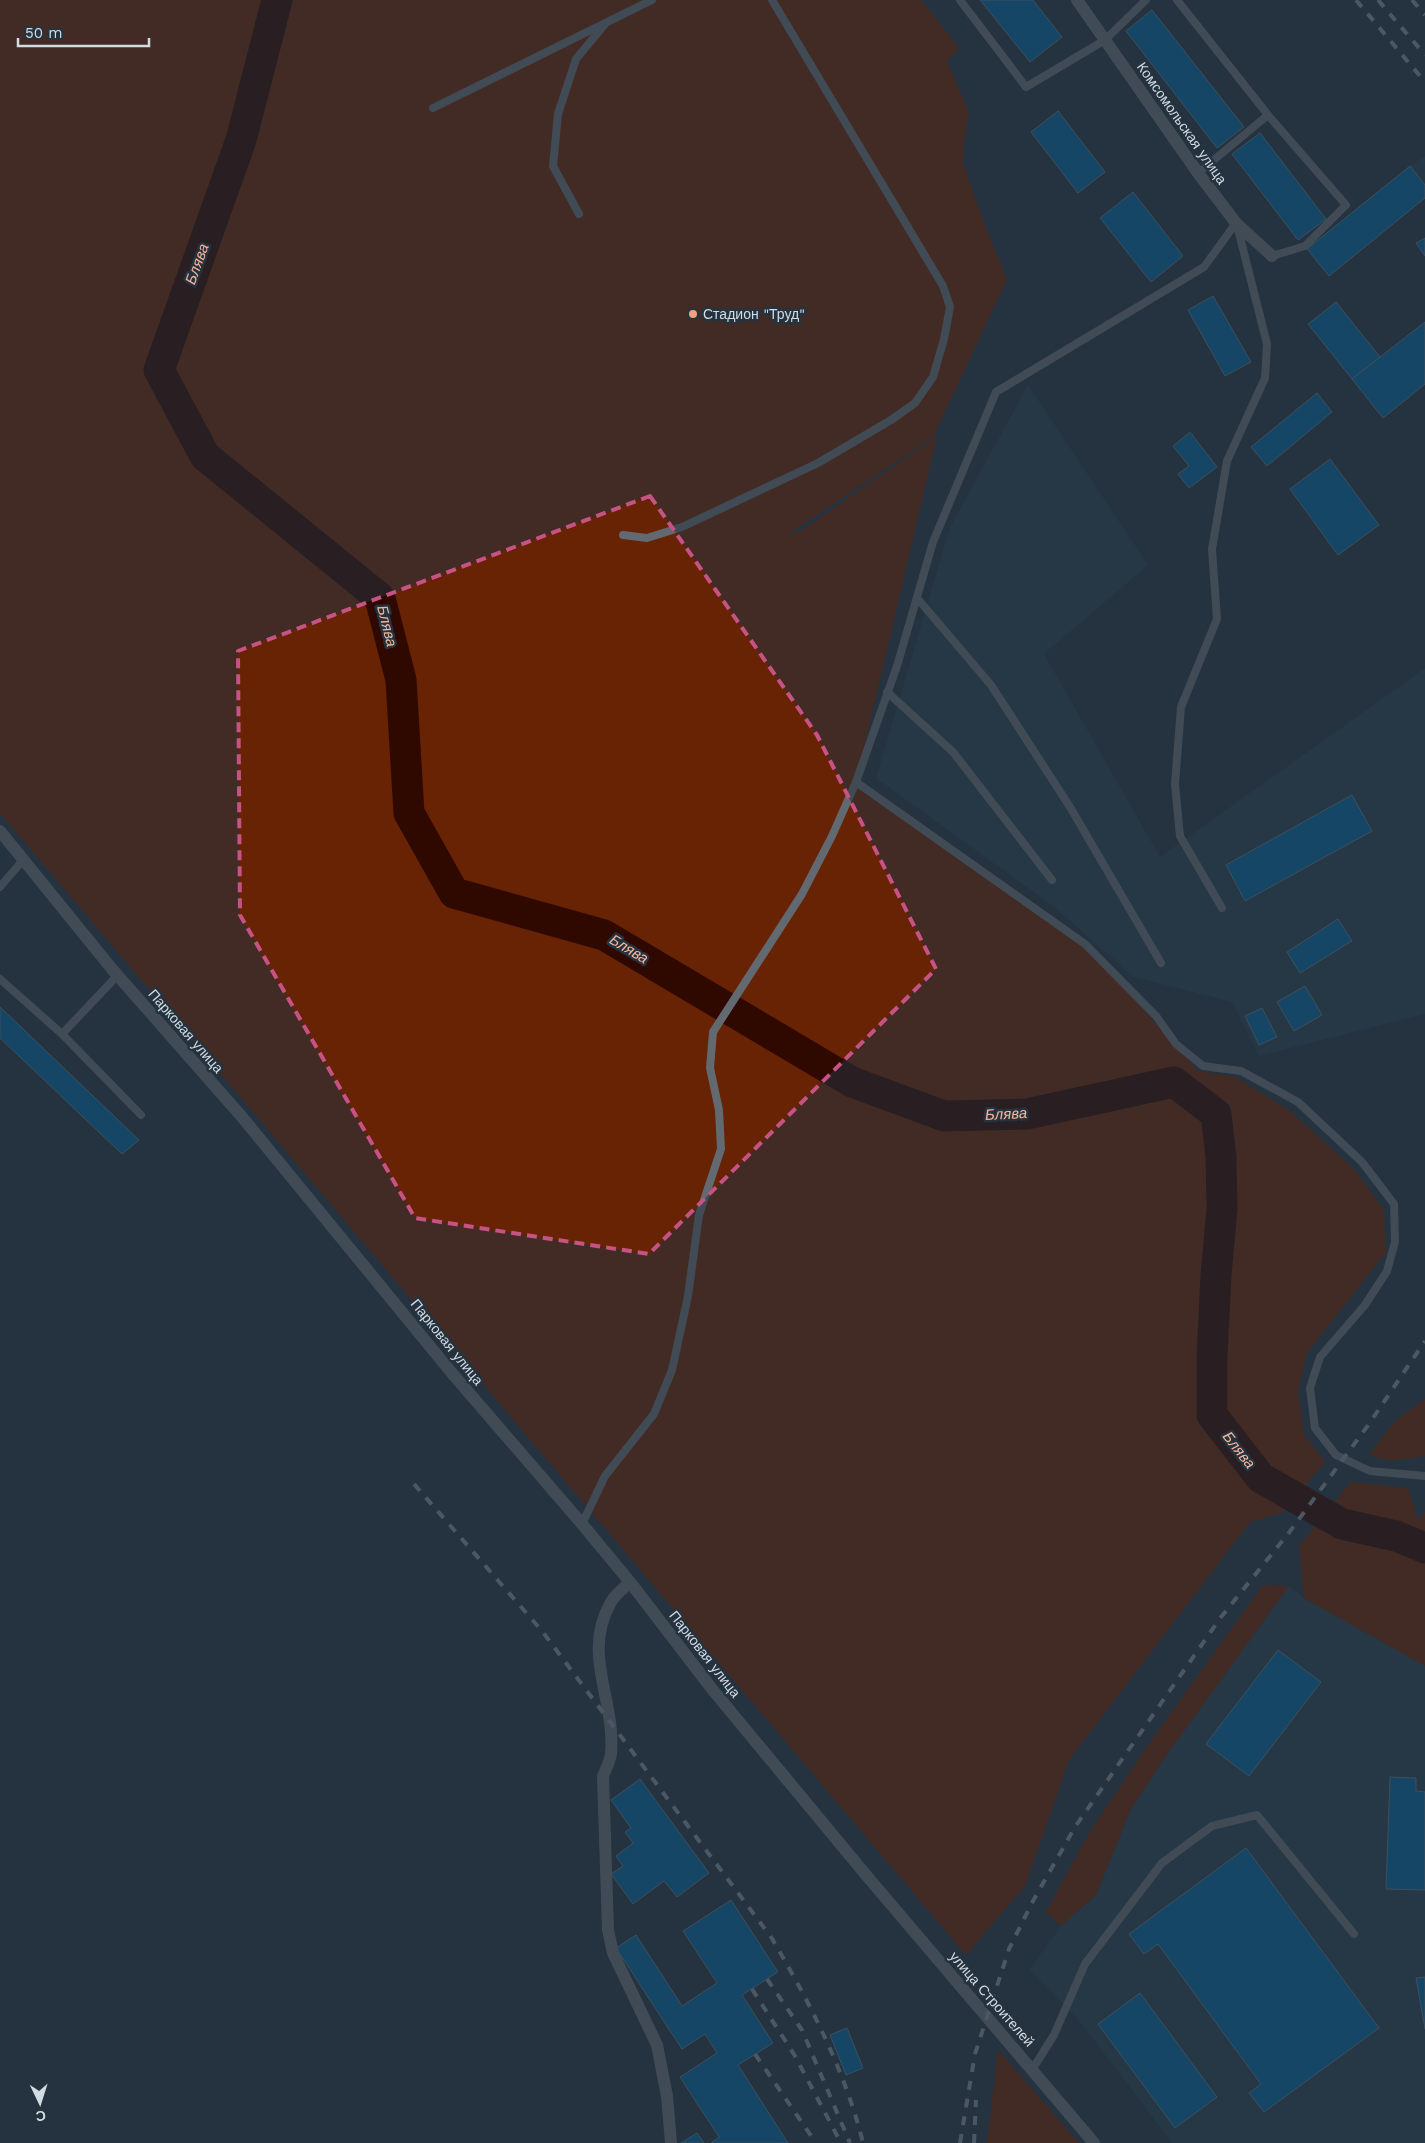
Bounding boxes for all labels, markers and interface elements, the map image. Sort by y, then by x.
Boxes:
scale bar [18,15,149,47]
text: 50 m [25,24,62,42]
street label: Комсомольская улица [1134,59,1230,187]
water label: Блява [181,241,213,287]
place label: Стадион "Труд" [703,306,805,322]
marker: Стадион "Труд" [687,308,699,320]
water label: Блява [373,603,401,649]
water label: Блява [606,930,652,968]
street label: Парковая улица [145,986,227,1076]
water label: Блява [985,1104,1027,1124]
street label: Парковая улица [408,1296,487,1388]
water label: Блява [1219,1428,1259,1472]
street label: Парковая улица [666,1607,744,1701]
street label: улица Строителей [946,1948,1038,2050]
north arrow [15,2078,65,2128]
text: С [35,2108,47,2124]

